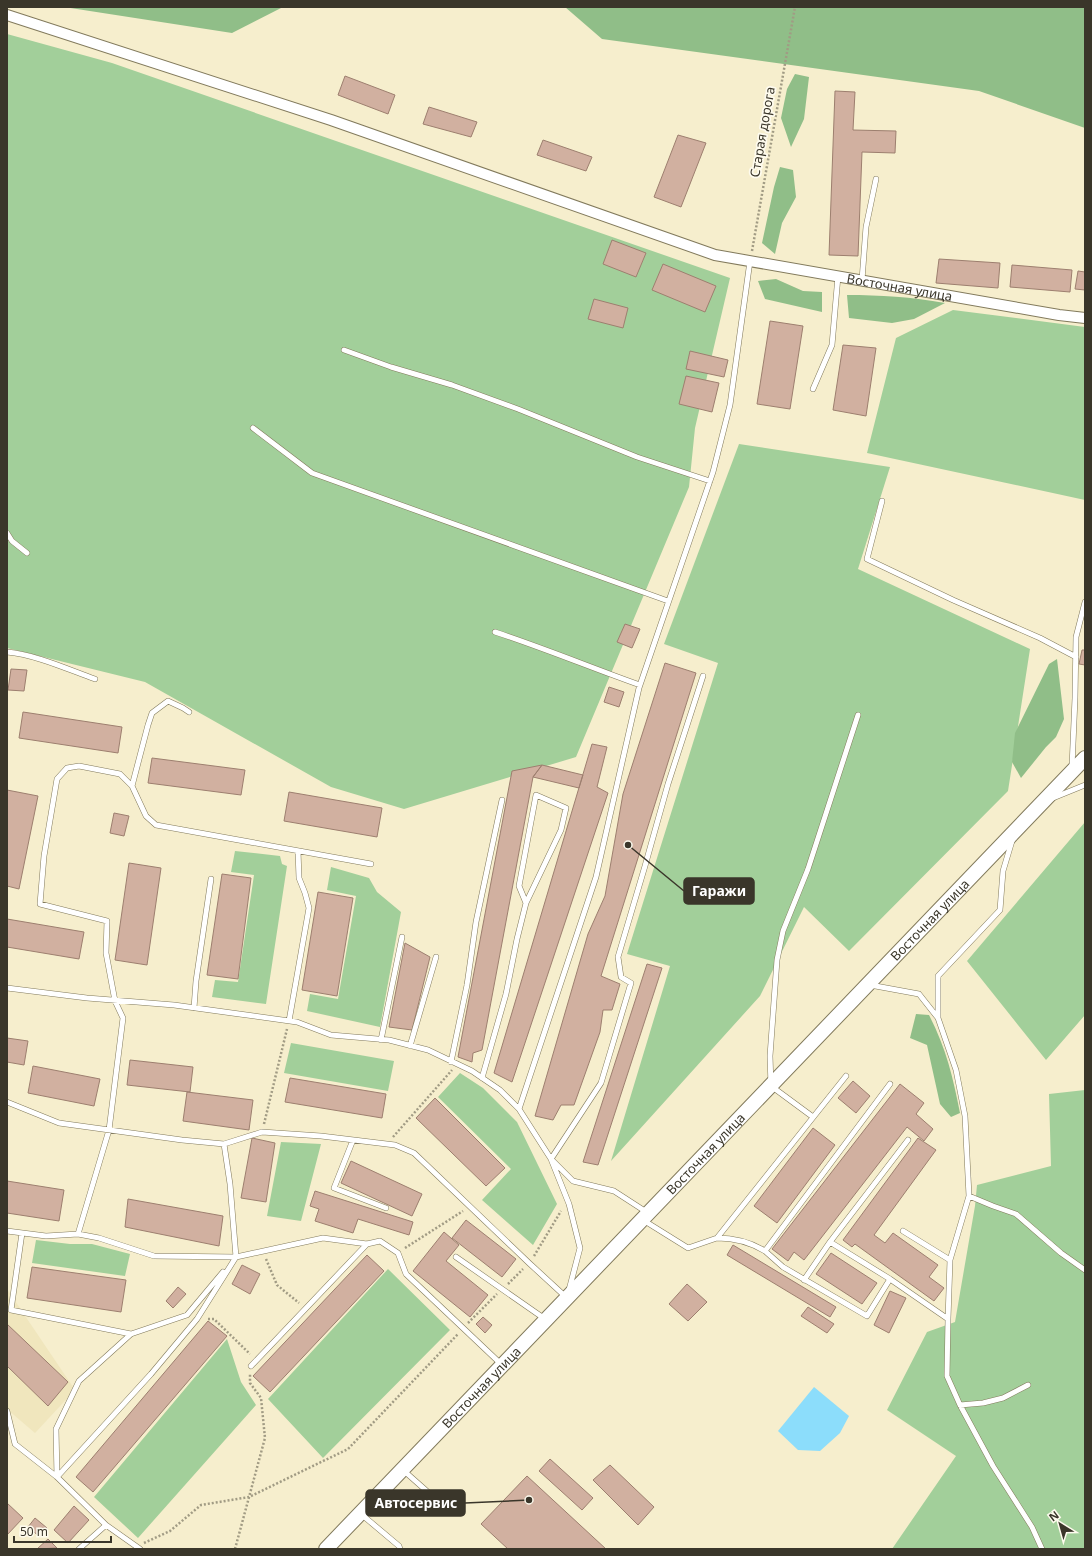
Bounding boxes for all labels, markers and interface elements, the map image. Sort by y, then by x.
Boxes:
street label: Старая дорога [745,85,779,179]
street label: Восточная улица [845,269,954,305]
street label: Восточная улица [886,875,973,965]
callout: Гаражи [684,878,754,904]
text: Гаражи [692,881,746,900]
street label: Восточная улица [662,1109,749,1198]
street label: Восточная улица [438,1343,525,1432]
callout: Автосервис [366,1490,465,1516]
text: Автосервис [375,1493,457,1512]
north arrow [1040,1504,1080,1544]
text: N [1046,1507,1062,1524]
scale bar [14,1518,111,1544]
text: 50 m [20,1523,48,1540]

